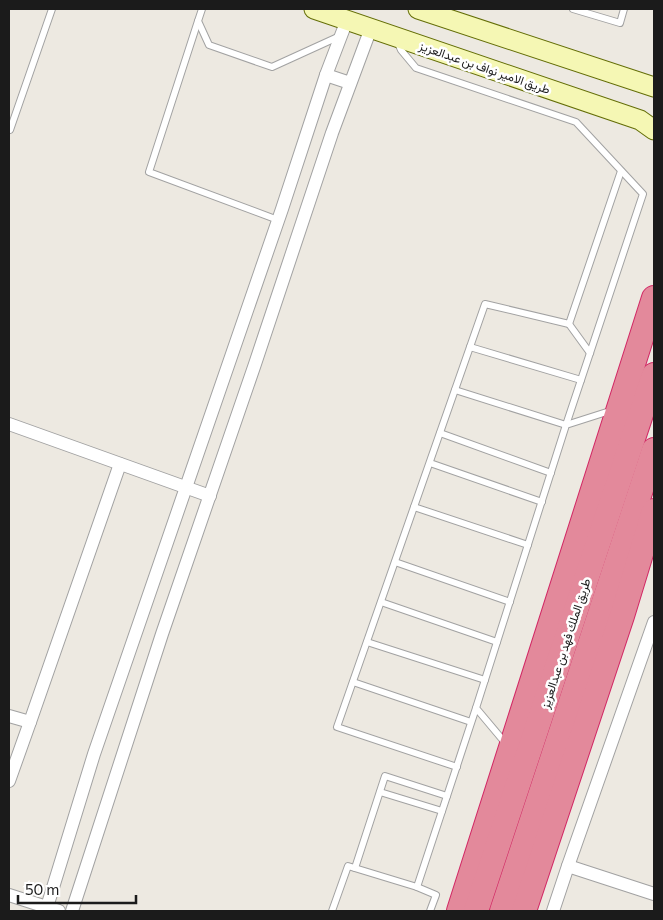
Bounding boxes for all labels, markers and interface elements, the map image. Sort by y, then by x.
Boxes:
street label: طريق الامير نواف بن عبدالعزيز [416,38,552,98]
street label: طريق الملك فهد بن عبدالعزيز [537,576,595,711]
scale bar [18,872,135,904]
text: 50 m [25,880,59,898]

